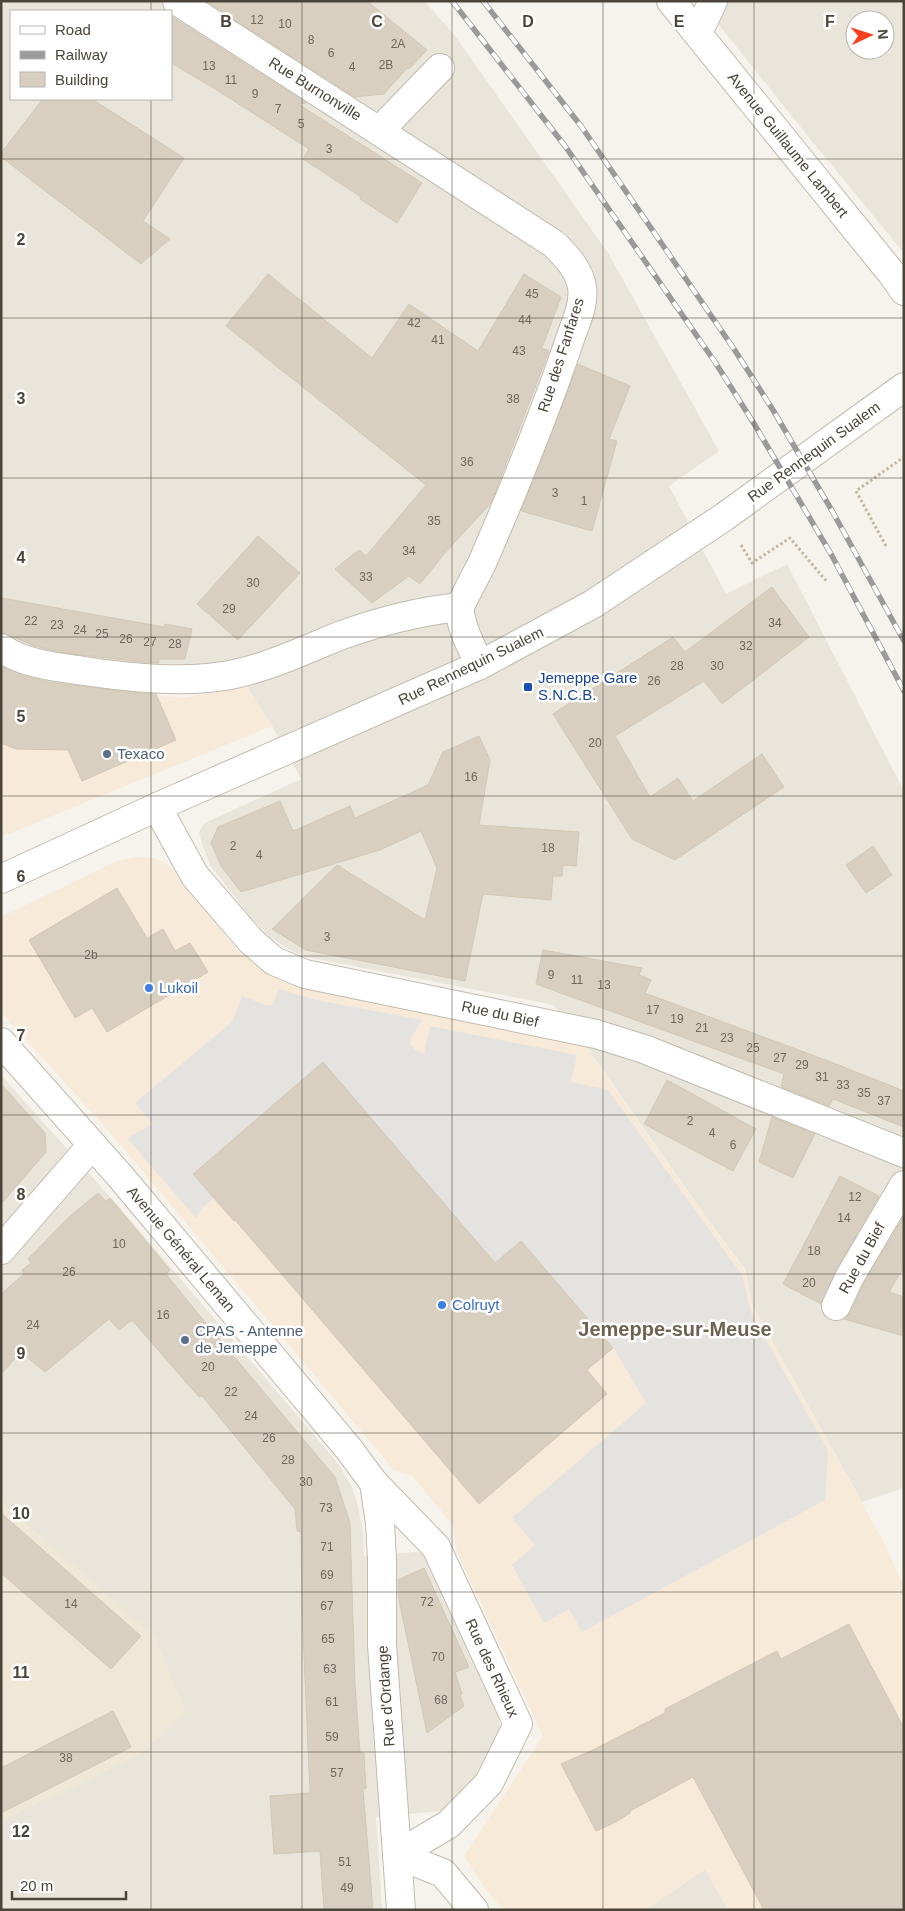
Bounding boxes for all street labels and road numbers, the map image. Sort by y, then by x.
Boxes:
street label: Rue Burnonville [266,53,365,124]
street label: Avenue Guillaume Lambert [725,69,853,221]
street label: Rue des Fanfares [534,296,587,414]
street label: Rue Rennequin Sualem [744,398,883,505]
street label: Rue Rennequin Sualem [395,623,546,708]
street label: Rue du Bief [460,997,541,1030]
street label: Avenue Général Leman [124,1183,239,1315]
street label: Rue du Bief [835,1219,888,1296]
street label: Rue des Rhieux [462,1616,523,1720]
street label: Rue d'Ordange [373,1645,398,1747]

